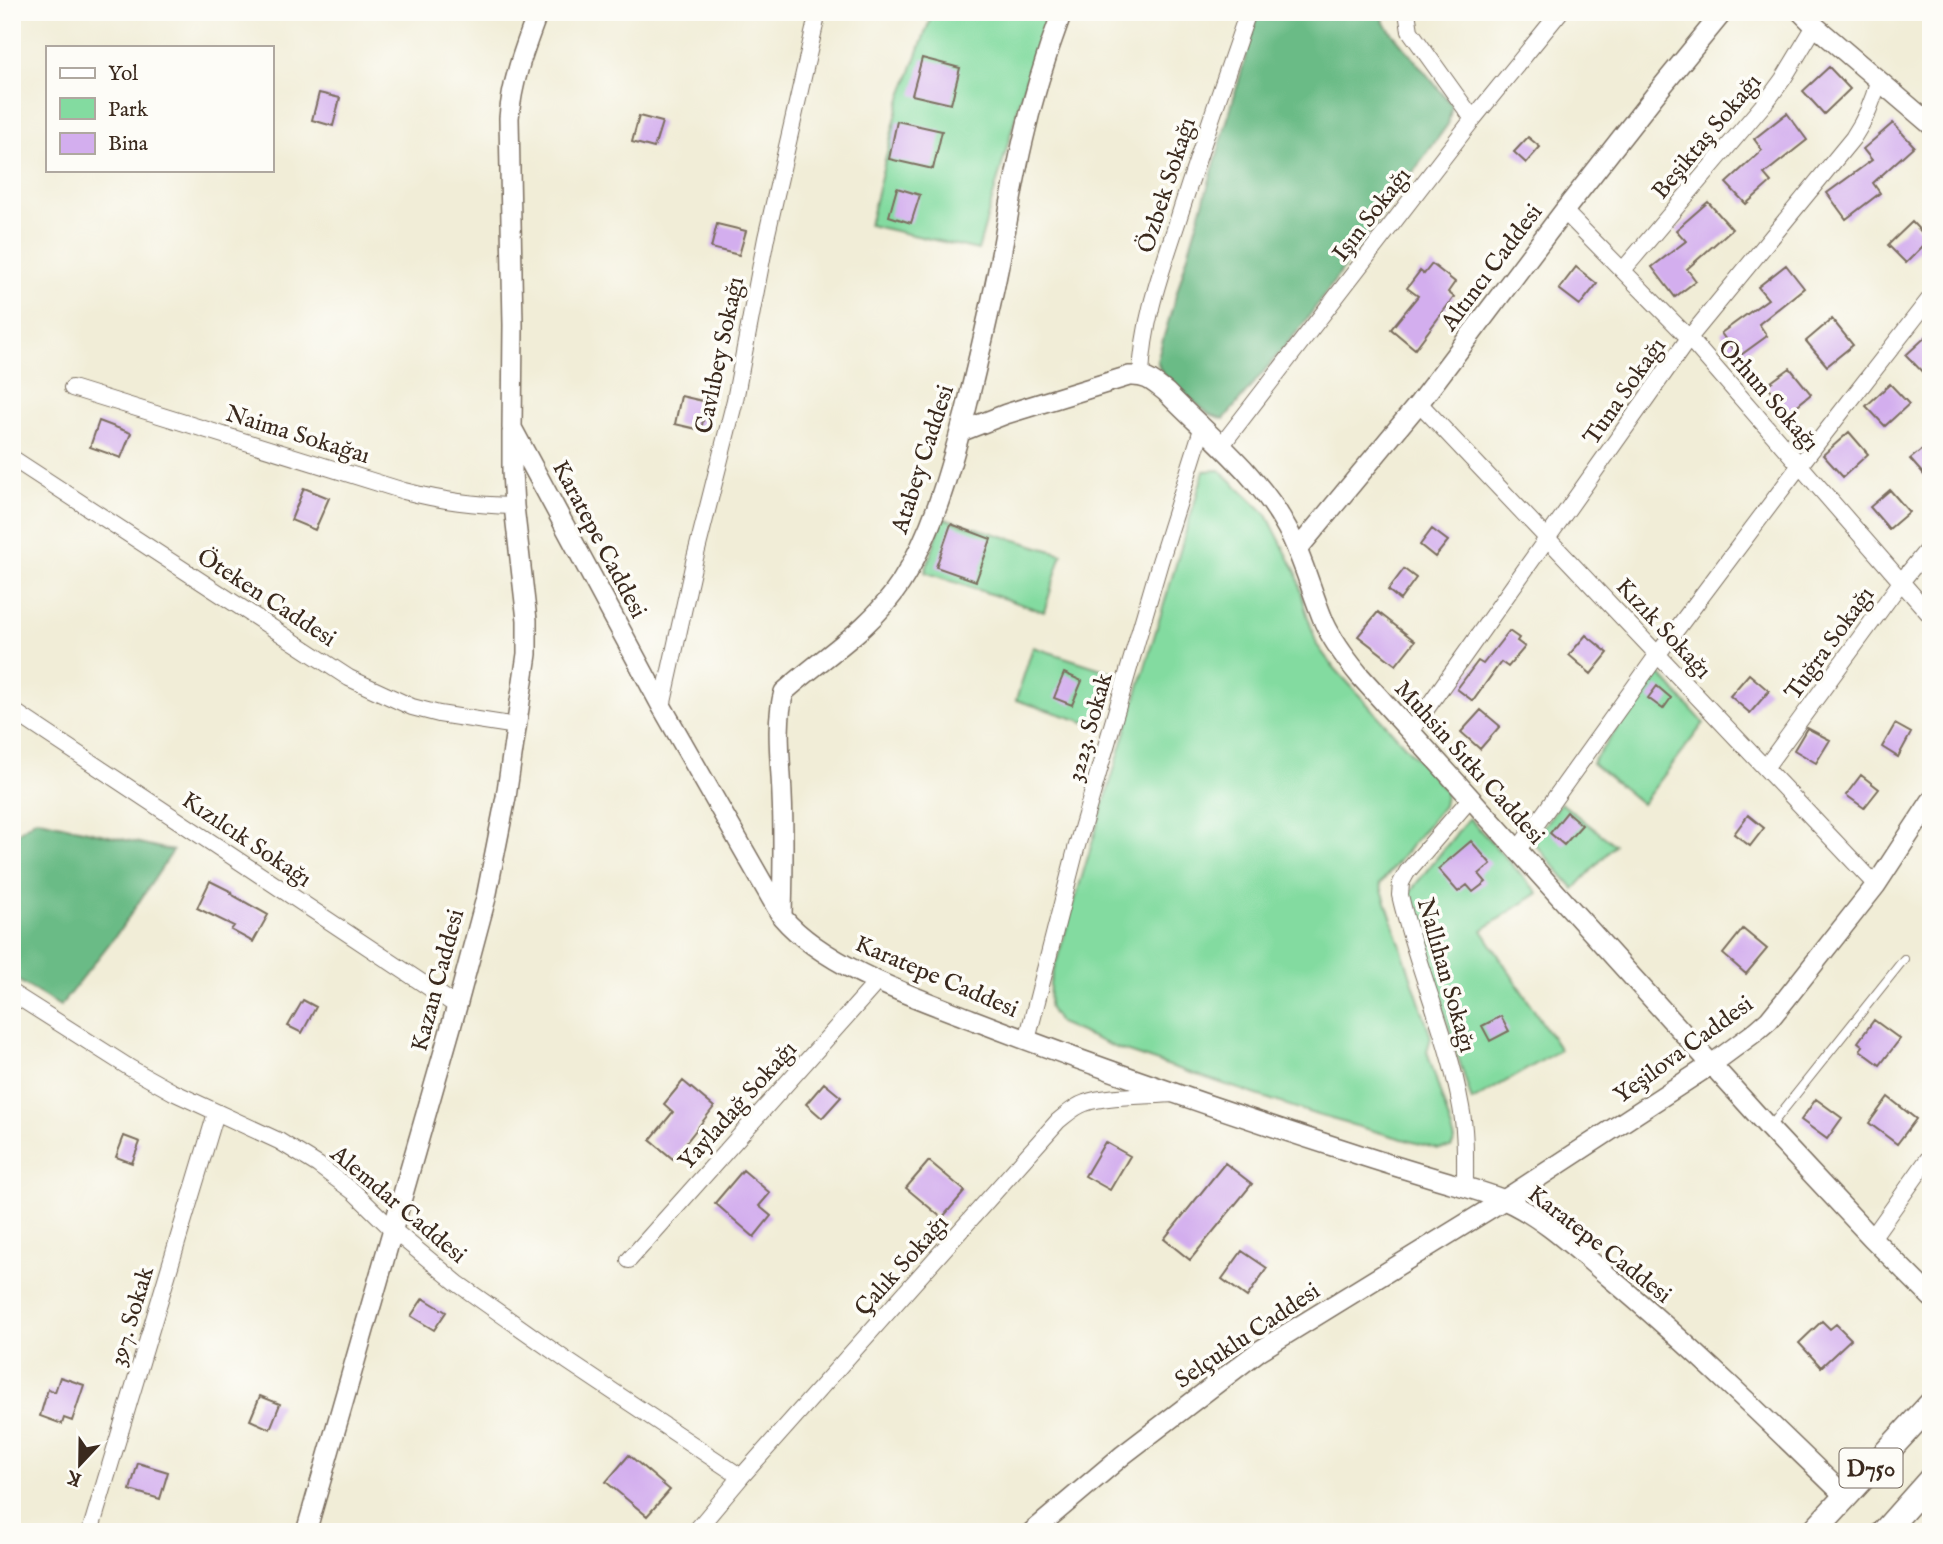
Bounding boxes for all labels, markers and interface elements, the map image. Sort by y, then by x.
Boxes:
legend [46,46,273,172]
text: Yol [108,61,138,88]
street label: Beşiktaş Sokağı [1646,68,1769,206]
text: Park [108,97,149,124]
street label: Özbek Sokağı [1131,114,1204,257]
text: Bina [108,131,149,158]
street label: Işın Sokağı [1326,162,1419,268]
street label: Altıncı Caddesi [1434,198,1550,338]
street label: Cavlıbey Sokağı [689,274,752,437]
street label: Tuna Sokağı [1577,332,1673,452]
street label: Orhun Sokağı [1710,333,1825,459]
street label: Atabey Caddesi [884,381,962,539]
street label: Naima Sokağaı [222,399,373,472]
street label: Karatepe Caddesi [544,455,653,624]
street label: Öteken Caddesi [191,542,342,655]
street label: Kızık Sokağı [1608,572,1718,686]
street label: Tuğra Sokağı [1779,581,1882,707]
street label: 3223. Sokak [1060,669,1121,786]
street label: Muhsin Sıtkı Caddesi [1387,674,1551,852]
street label: Kızılcık Sokağı [175,785,317,895]
street label: Nallıhan Sokağı [1409,895,1482,1056]
street label: Kazan Caddesi [405,906,472,1055]
street label: Karatepe Caddesi [850,929,1023,1026]
street label: Yeşilova Caddesi [1608,989,1760,1111]
street label: Yayladağ Sokağı [672,1035,804,1177]
street label: Alemdar Caddesi [323,1139,472,1271]
street label: Karatepe Caddesi [1521,1179,1677,1311]
street label: Çalık Sokağı [848,1209,956,1323]
street label: 397. Sokak [103,1263,162,1370]
street label: Selçuklu Caddesi [1169,1276,1326,1396]
north arrow [46,1428,116,1498]
road number: D750 [1840,1448,1902,1488]
text: K [62,1464,85,1492]

